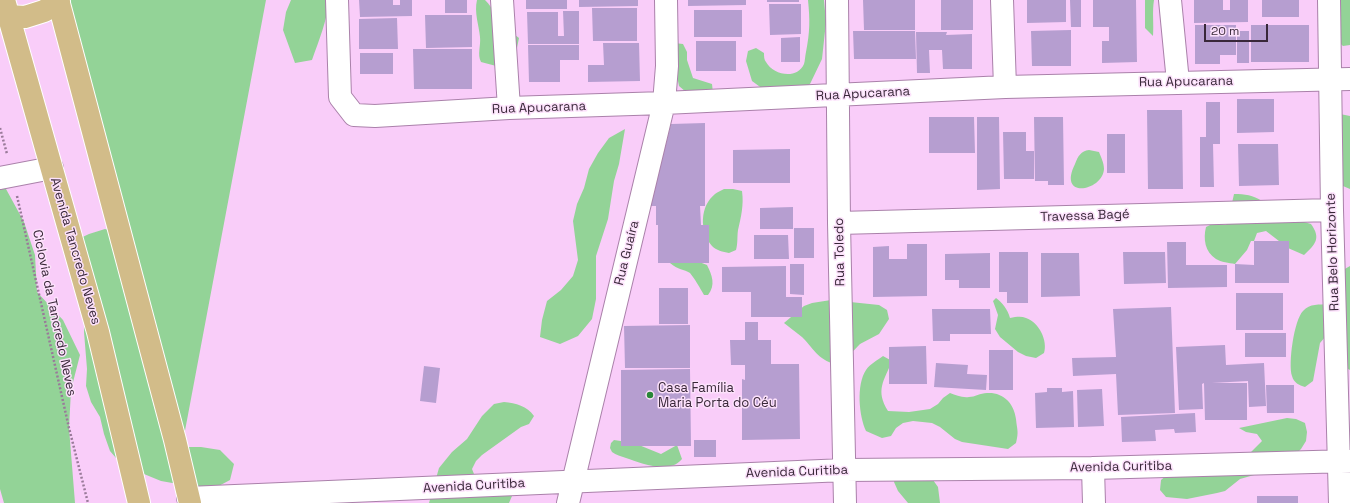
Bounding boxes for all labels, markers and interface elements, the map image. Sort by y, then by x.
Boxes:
scale bar [1206,16,1270,42]
text: 20 m [1211,23,1239,39]
street label: Rua Apucarana [1139,73,1233,91]
street label: Rua Apucarana [815,84,911,104]
street label: Rua Apucarana [492,99,586,117]
street label: Avenida Tancredo Neves [47,176,103,326]
street label: Rua Belo Horizonte [1323,193,1343,311]
street label: Travessa Bagé [1040,207,1130,225]
street label: Rua Toledo [832,218,848,286]
street label: Rua Guaíra [611,219,643,287]
street label: Ciclovia da Tancredo Neves [29,228,79,398]
place label: Casa Família Maria Porta do Céu [658,380,777,411]
marker: Casa Família Maria Porta do Céu [645,390,655,400]
street label: Avenida Curitiba [1070,458,1172,476]
street label: Avenida Curitiba [746,462,848,482]
street label: Avenida Curitiba [423,476,525,496]

